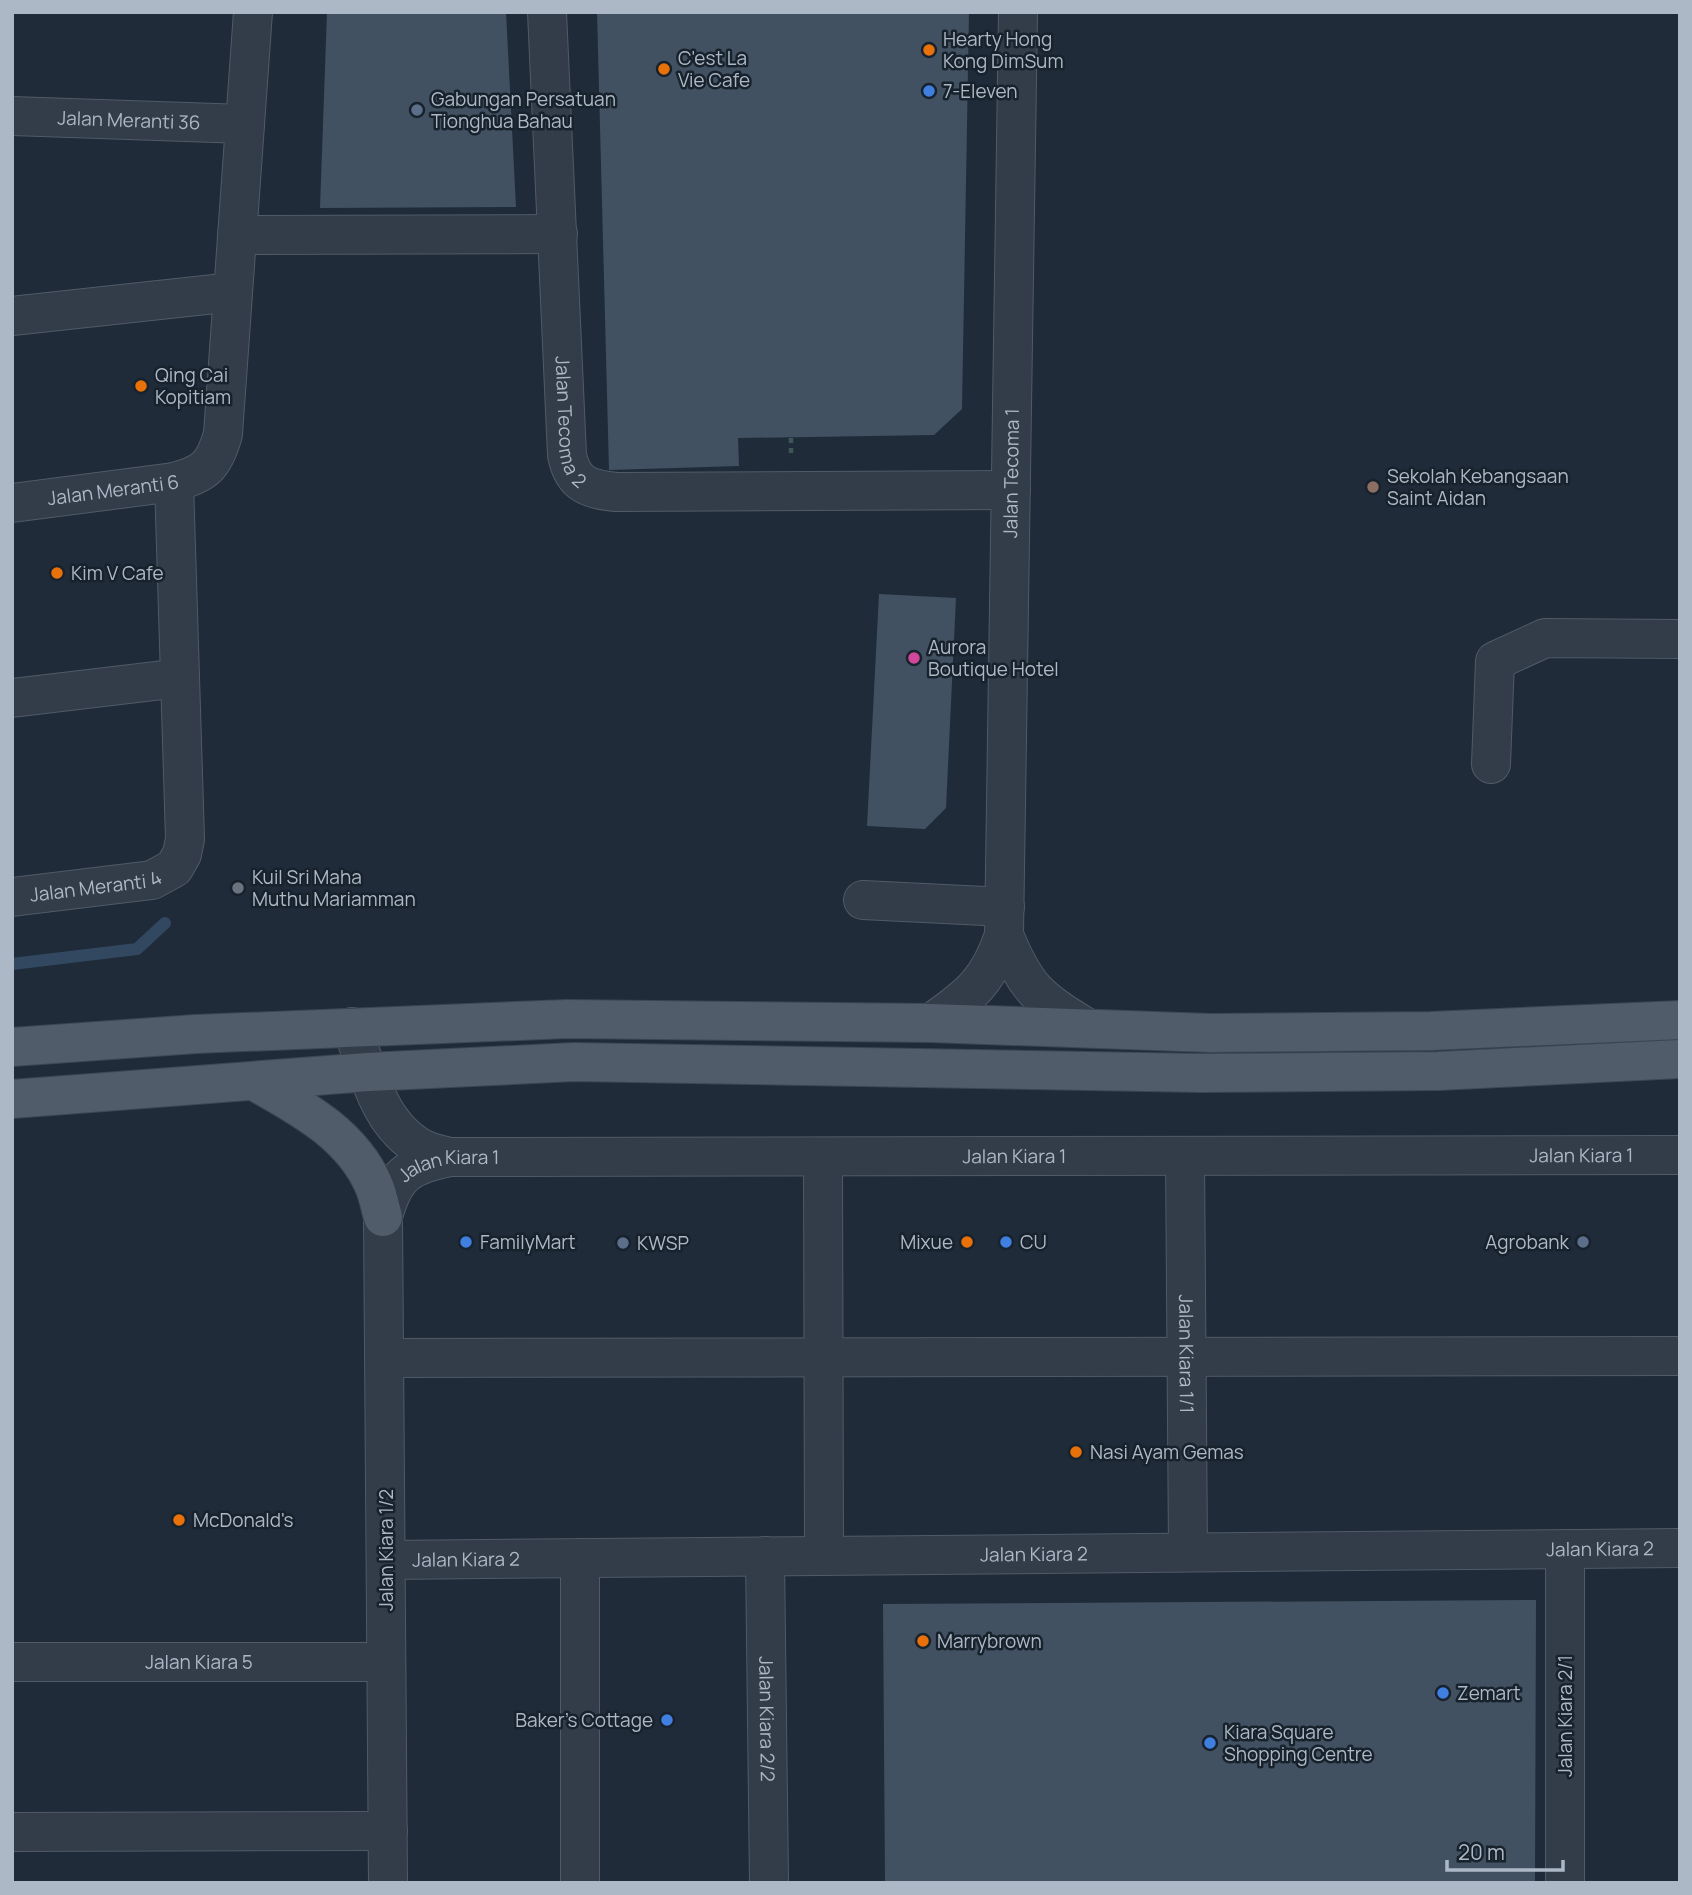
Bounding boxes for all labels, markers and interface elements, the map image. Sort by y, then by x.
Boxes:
place label: Hearty Hong Kong DimSum [943,26,1064,74]
marker: Hearty Hong Kong DimSum [921,42,937,58]
place label: C'est La Vie Cafe [678,45,750,93]
marker: C'est La Vie Cafe [656,61,672,77]
place label: 7-Eleven [943,78,1018,104]
marker: 7-Eleven [921,83,937,99]
place label: Gabungan Persatuan Tionghua Bahau [431,86,616,134]
marker: Gabungan Persatuan Tionghua Bahau [409,102,425,118]
street label: Jalan Meranti 36 [57,105,201,135]
street label: Jalan Tecoma 2 [550,355,592,494]
place label: Qing Cai Kopitiam [155,362,231,410]
marker: Qing Cai Kopitiam [133,378,149,394]
street label: Jalan Tecoma 1 [997,408,1025,538]
place label: Sekolah Kebangsaan Saint Aidan [1387,463,1569,511]
street label: Jalan Meranti 6 [46,468,181,511]
marker: Sekolah Kebangsaan Saint Aidan [1365,479,1381,495]
place label: Kim V Cafe [71,560,164,586]
marker: Kim V Cafe [49,565,65,581]
place label: Aurora Boutique Hotel [928,634,1059,682]
marker: Aurora Boutique Hotel [906,650,922,666]
street label: Jalan Meranti 4 [28,864,166,908]
place label: Kuil Sri Maha Muthu Mariamman [252,864,416,912]
marker: Kuil Sri Maha Muthu Mariamman [230,880,246,896]
street label: Jalan Kiara 1 [1529,1142,1633,1168]
street label: Jalan Kiara 1 [962,1143,1066,1169]
street label: Jalan Kiara 1 [392,1144,499,1188]
place label: FamilyMart [480,1229,576,1255]
place label: Mixue [900,1229,953,1255]
place label: CU [1020,1229,1047,1255]
place label: Agrobank [1485,1229,1570,1255]
place label: KWSP [637,1230,689,1256]
marker: FamilyMart [458,1234,474,1250]
marker: Mixue [959,1234,975,1250]
marker: CU [998,1234,1014,1250]
marker: Agrobank [1575,1234,1591,1250]
marker: KWSP [615,1235,631,1251]
street label: Jalan Kiara 1/1 [1173,1294,1200,1414]
place label: Nasi Ayam Gemas [1090,1439,1244,1465]
marker: Nasi Ayam Gemas [1068,1444,1084,1460]
street label: Jalan Kiara 1/2 [373,1489,399,1611]
place label: McDonald's [193,1507,294,1533]
marker: McDonald's [171,1512,187,1528]
street label: Jalan Kiara 2 [1546,1535,1654,1562]
street label: Jalan Kiara 2 [980,1540,1088,1567]
street label: Jalan Kiara 2 [412,1546,520,1573]
place label: Marrybrown [937,1628,1042,1654]
marker: Marrybrown [915,1633,931,1649]
street label: Jalan Kiara 5 [145,1649,253,1675]
street label: Jalan Kiara 2/1 [1552,1655,1578,1777]
street label: Jalan Kiara 2/2 [753,1656,781,1782]
place label: Zemart [1457,1680,1521,1706]
marker: Zemart [1435,1685,1451,1701]
place label: Baker's Cottage [515,1707,653,1733]
marker: Baker's Cottage [659,1712,675,1728]
place label: Kiara Square Shopping Centre [1224,1719,1373,1767]
marker: Kiara Square Shopping Centre [1202,1735,1218,1751]
scale bar [1447,1828,1562,1872]
text: 20 m [1458,1838,1505,1866]

